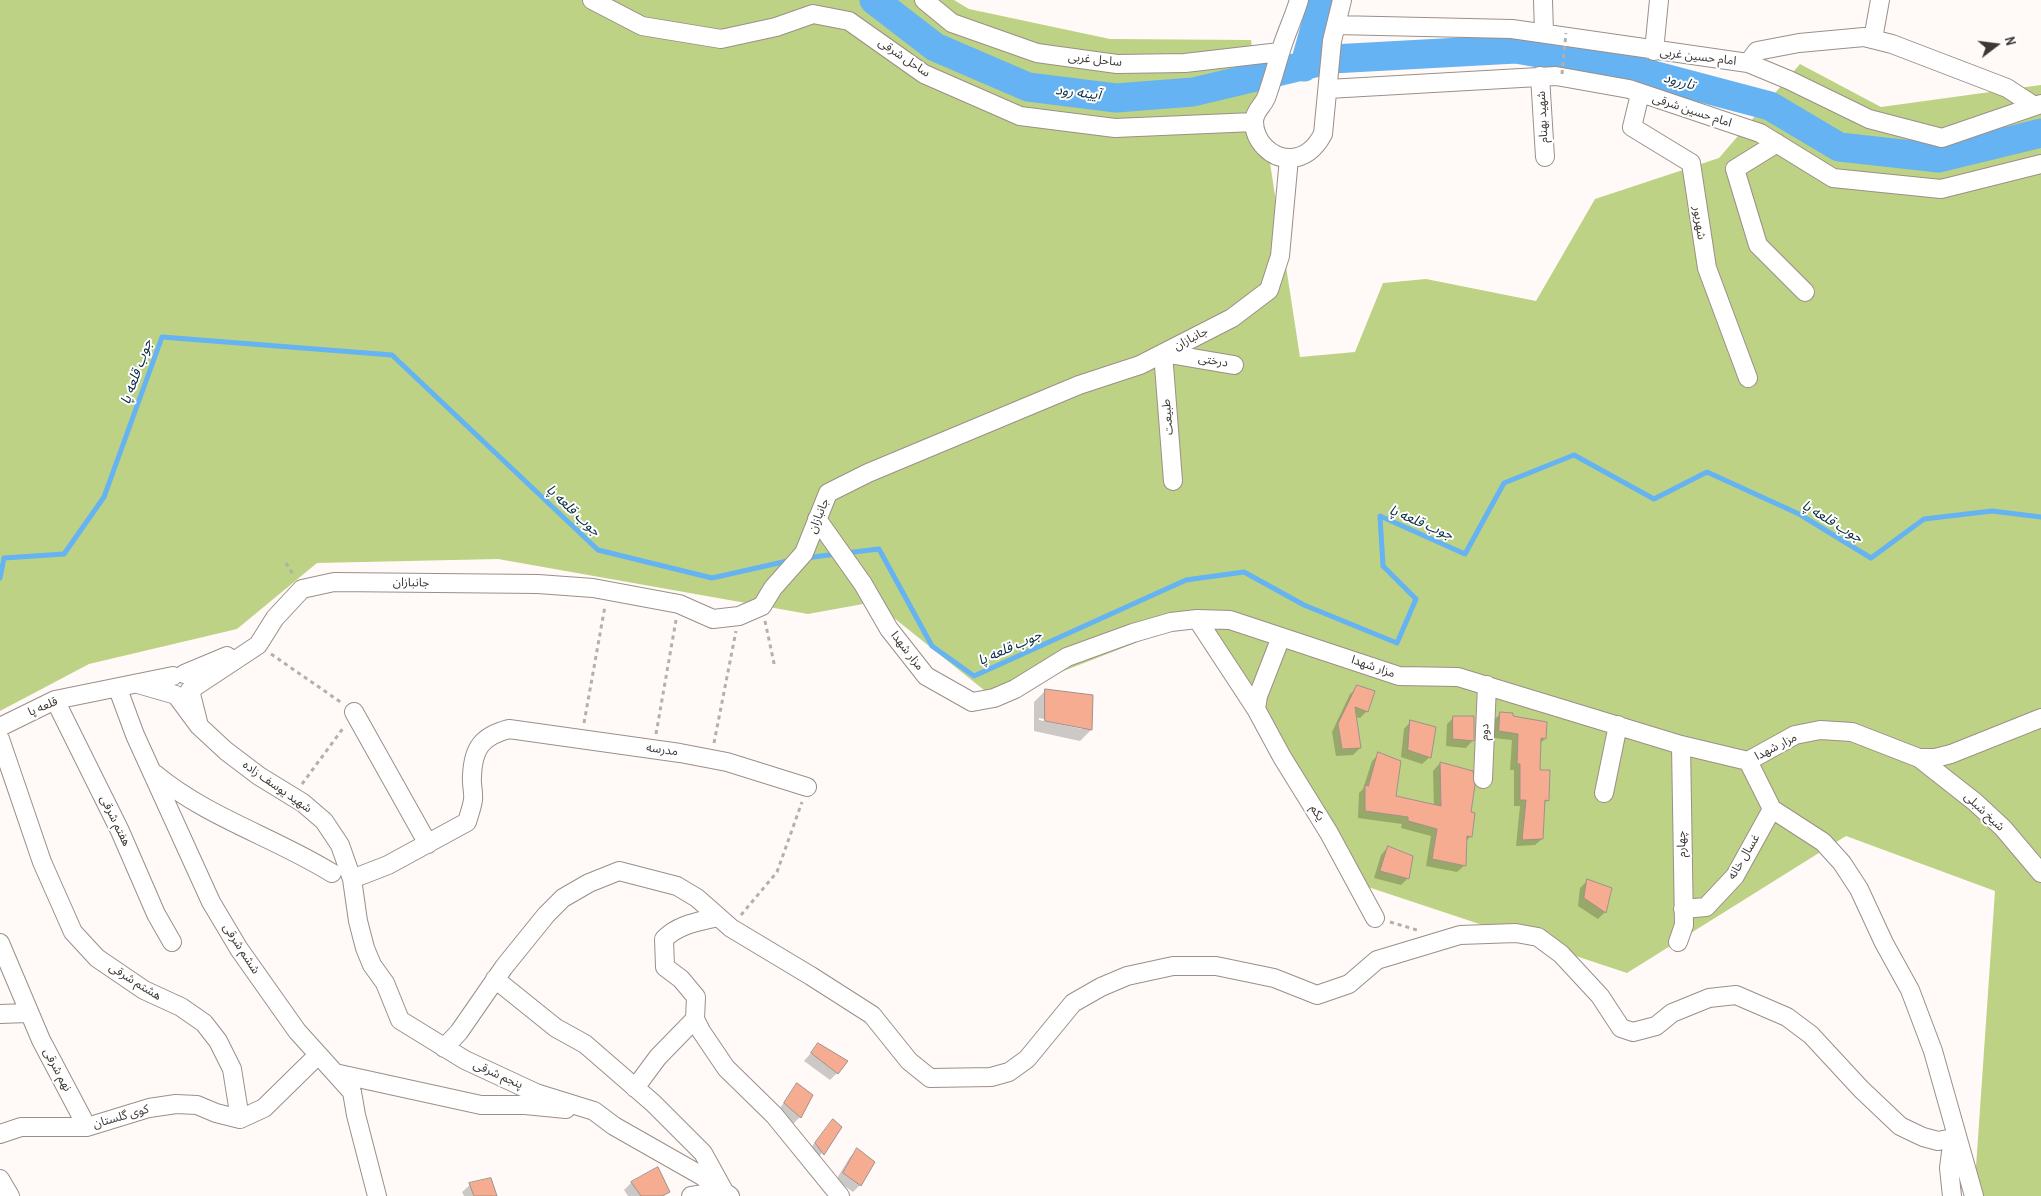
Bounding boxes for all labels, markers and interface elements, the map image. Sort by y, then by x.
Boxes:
north arrow [1971,20,2021,70]
street label: ساحل شرقی [875,35,933,81]
text: N [2001,35,2020,47]
street label: امام حسین غربی [1659,45,1737,69]
street label: ساحل غربی [1067,50,1123,70]
water label: تاررود [1662,70,1696,94]
water label: آیینه رود [1054,82,1102,104]
street label: شهید بهنام [1534,91,1552,143]
street label: امام حسین شرقی [1651,91,1733,131]
street label: شهریور [1690,205,1708,241]
street label: جانبازان [1171,324,1211,354]
water label: جوب قلعه پا [117,337,157,407]
street label: درختی [1197,352,1229,370]
street label: طبیعت [1159,398,1177,436]
water label: جوب قلعه پا [542,482,604,540]
street label: جانبازان [805,496,833,536]
water label: جوب قلعه پا [1799,497,1865,547]
water label: جوب قلعه پا [1386,502,1456,544]
street label: جانبازان [393,575,429,591]
water label: جوب قلعه پا [976,627,1044,669]
street label: مزار شهدا [887,629,927,673]
street label: مزار شهدا [1349,653,1397,681]
street label: قلعه پا [26,694,60,720]
street label: دوم [1478,723,1492,741]
street label: مزار شهدا [1752,730,1800,764]
street label: مدرسه [645,741,679,759]
street label: شهید یوسف زاده [240,758,314,816]
street label: شیخ شبلی [1961,790,2007,834]
street label: هفتم شرقی [97,793,133,849]
street label: یکم [1307,802,1327,824]
street label: چهارم [1675,831,1689,857]
street label: غسال خانه [1725,832,1763,882]
street label: ششم شرقی [219,921,263,977]
street label: هشتم شرقی [106,960,164,1004]
street label: نهم شرقی [40,1046,74,1094]
street label: پنجم شرقی [471,1058,525,1092]
street label: کوی گلستان [91,1102,151,1132]

